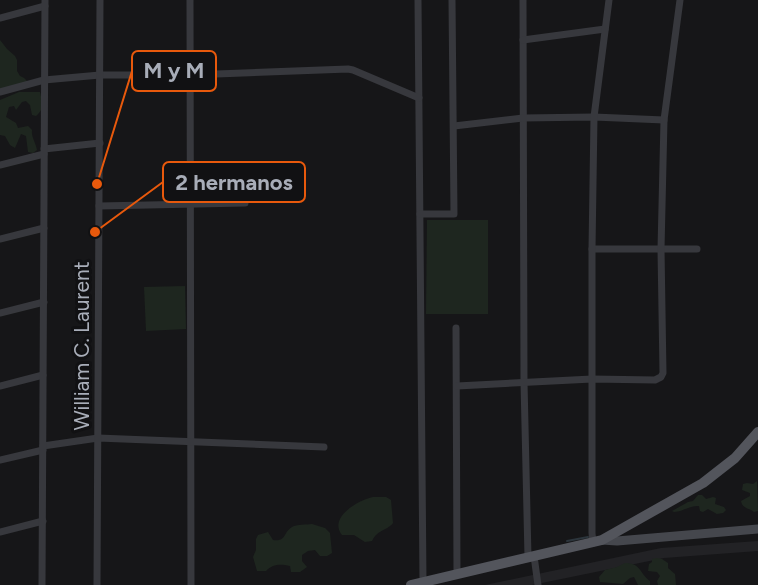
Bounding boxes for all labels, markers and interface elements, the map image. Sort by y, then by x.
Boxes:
callout: M y M [132,51,216,91]
text: M y M [144,57,204,84]
callout: 2 hermanos [163,162,305,202]
text: 2 hermanos [175,169,293,196]
street label: William C. Laurent [69,261,94,431]

